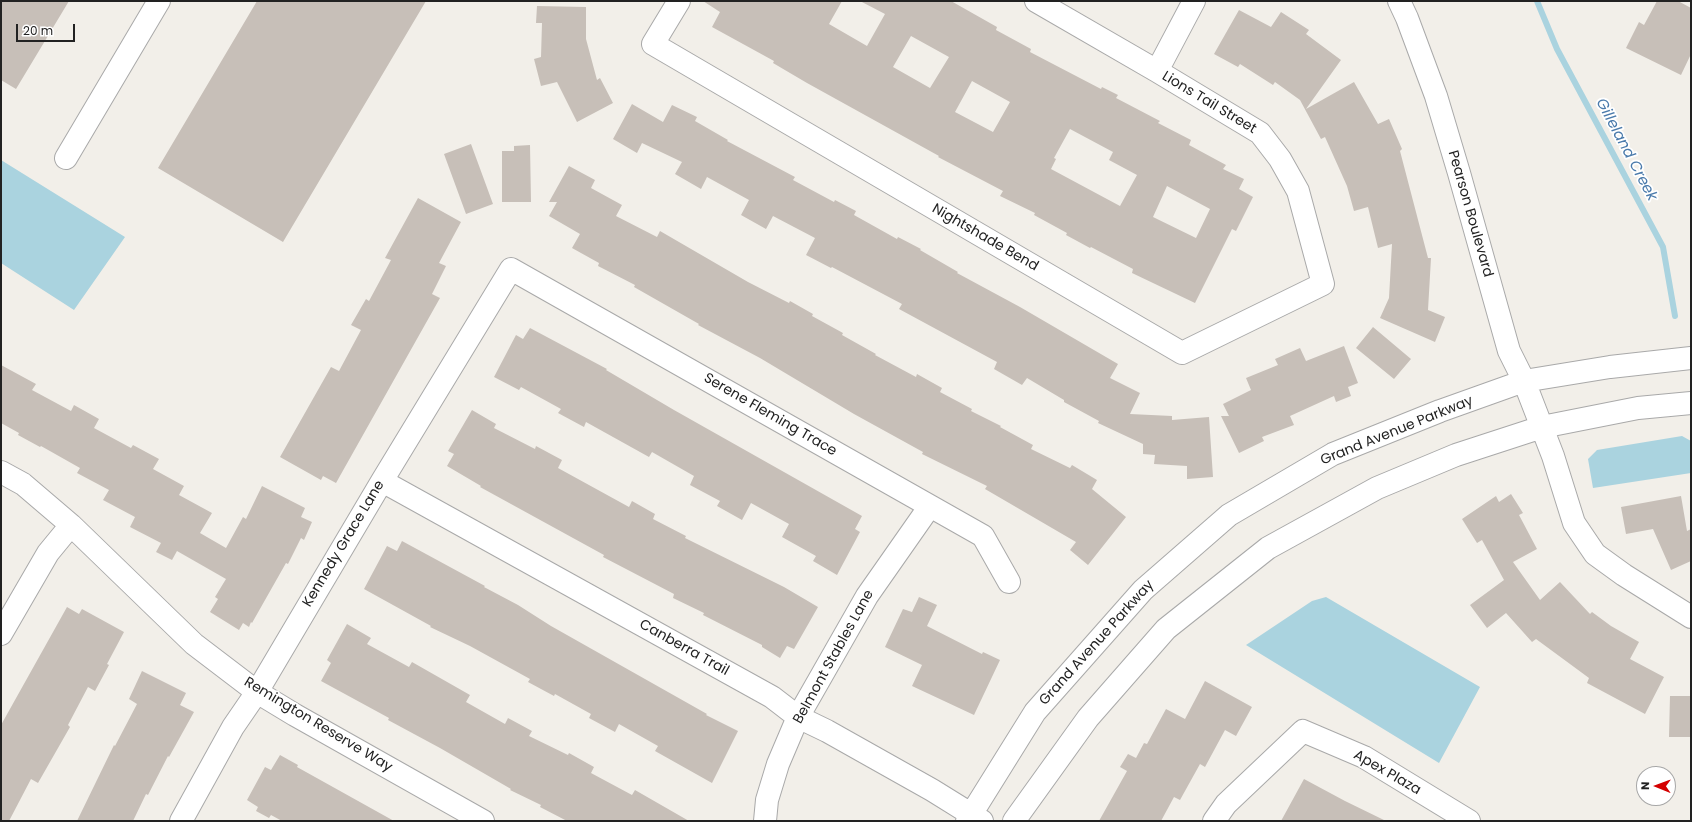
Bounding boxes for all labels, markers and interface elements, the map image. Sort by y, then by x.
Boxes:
scale bar [18,16,77,42]
text: 20 m [23,22,53,39]
street label: Lions Tail Street [1159,68,1259,138]
water label: Gilleland Creek [1591,96,1661,204]
street label: Pearson Boulevard [1444,149,1496,279]
street label: Nightshade Bend [929,201,1041,275]
street label: Serene Fleming Trace [700,370,840,460]
street label: Grand Avenue Parkway [1318,393,1476,469]
street label: Kennedy Grace Lane [300,478,388,610]
street label: Grand Avenue Parkway [1036,577,1158,709]
street label: Belmont Stables Lane [790,587,878,727]
street label: Canberra Trail [636,616,732,680]
street label: Remington Reserve Way [241,674,395,776]
street label: Apex Plaza [1350,747,1424,799]
north arrow [1636,766,1676,806]
text: N [1637,782,1653,790]

